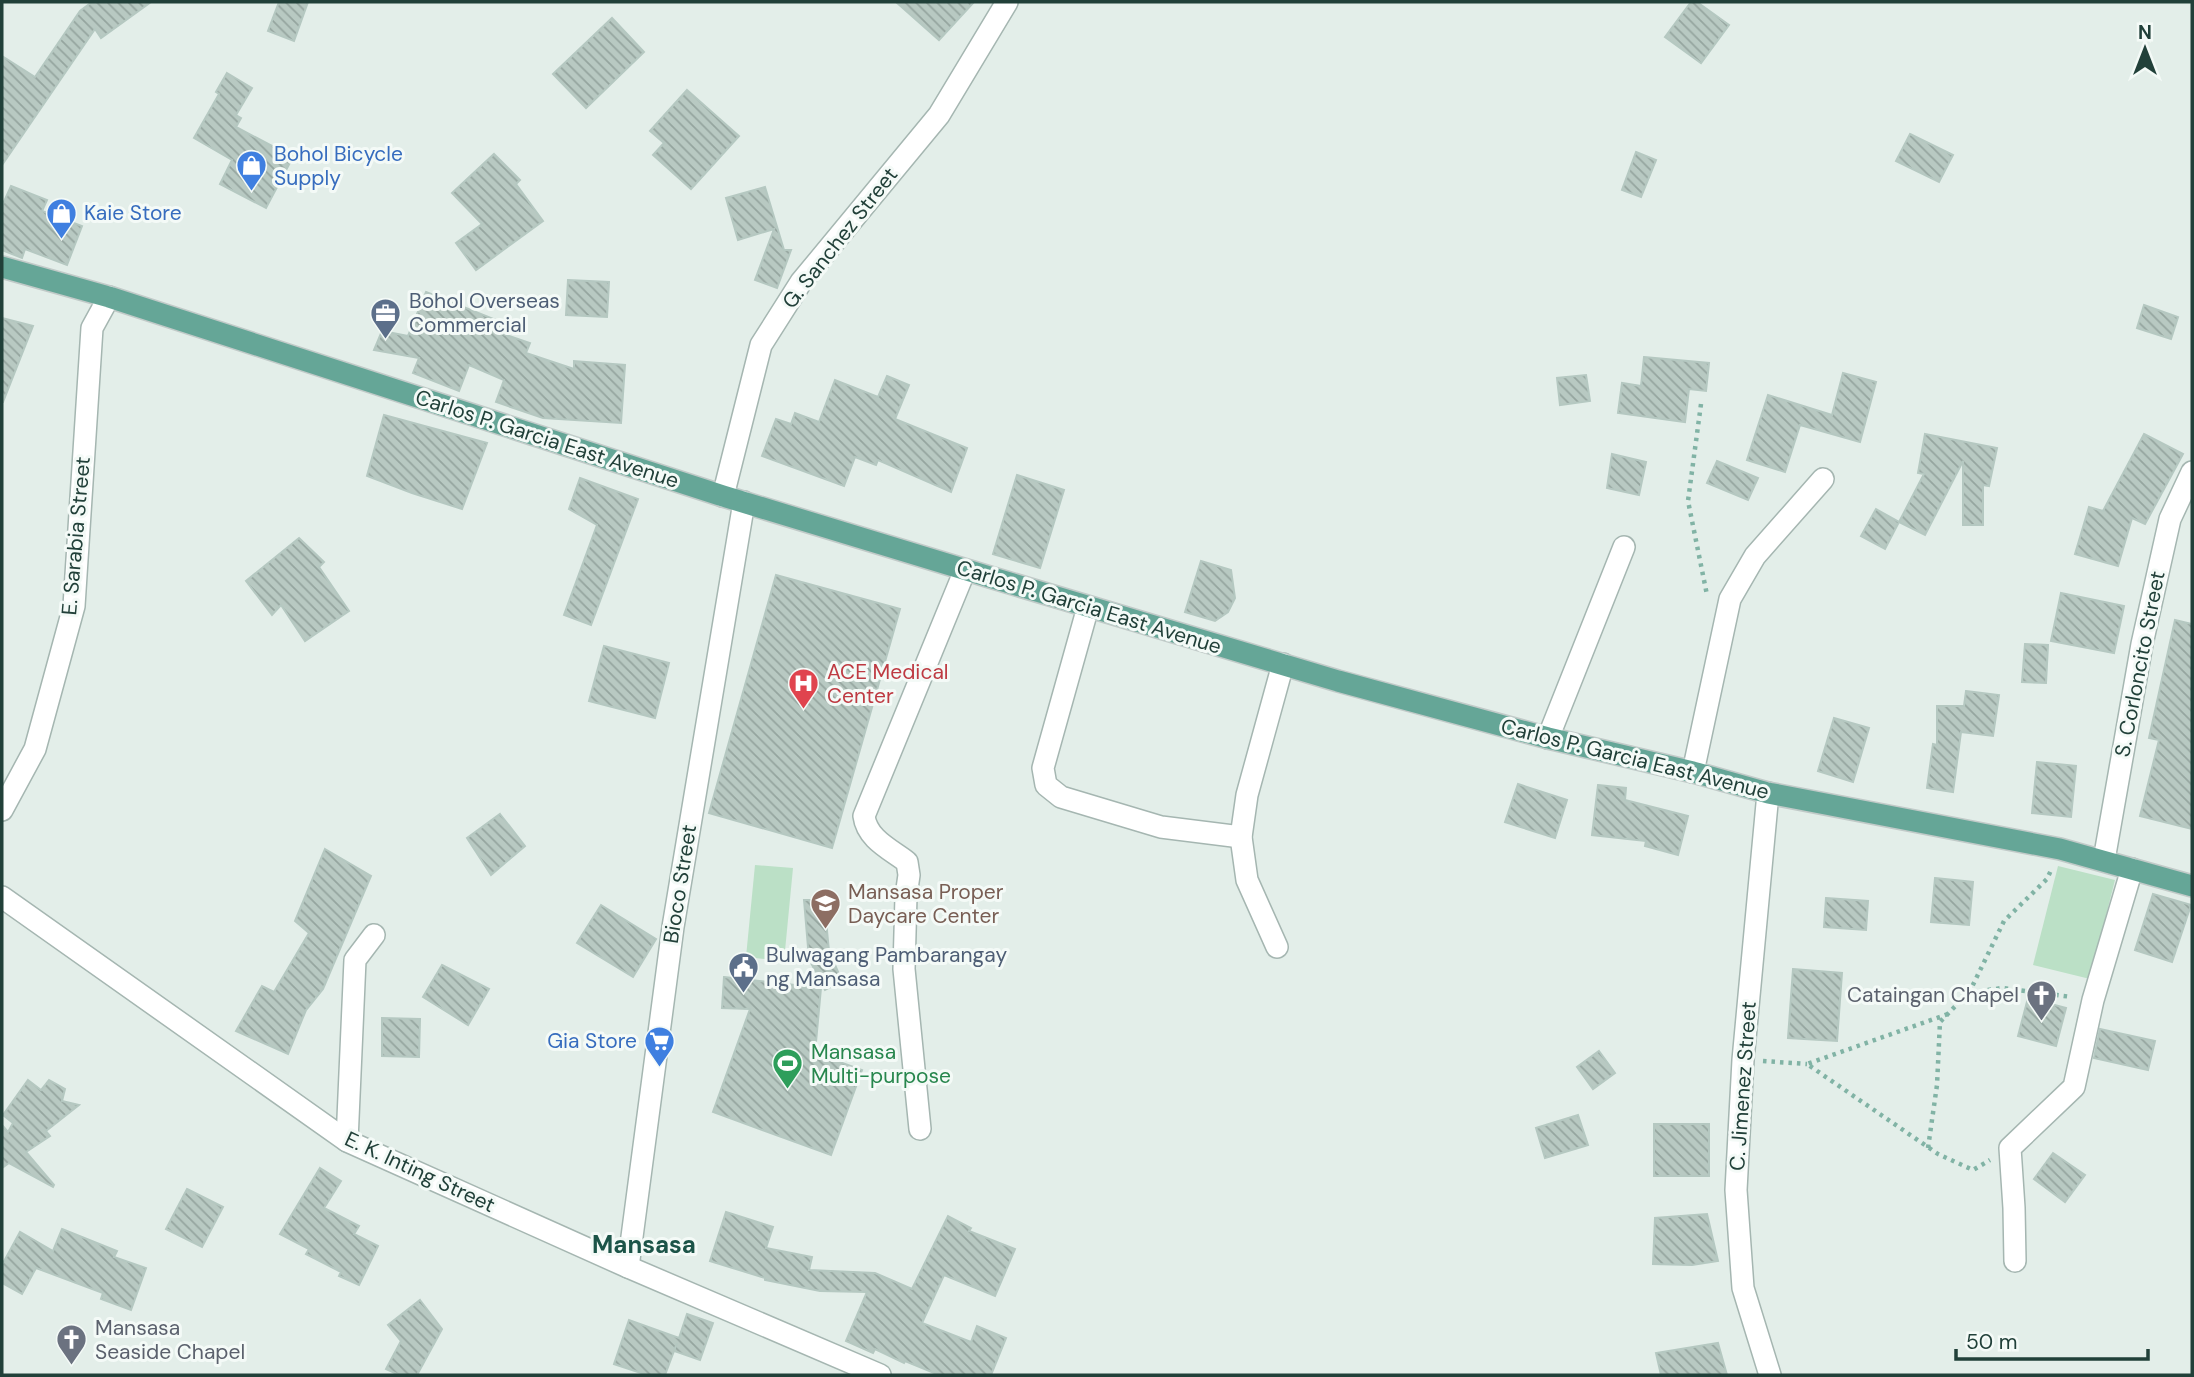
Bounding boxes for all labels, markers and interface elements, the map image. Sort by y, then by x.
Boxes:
north arrow [2110,14,2180,84]
text: N [2138,20,2152,45]
place label: Bohol Bicycle Supply [274,140,403,192]
shop icon: Bohol Bicycle Supply [234,149,268,193]
street label: G. Sanchez Street [776,162,904,314]
shop icon: Kaie Store [44,196,78,240]
place label: Kaie Store [84,199,182,227]
place label: Bohol Overseas Commercial [409,287,560,339]
office icon: Bohol Overseas Commercial [369,296,403,340]
street label: Carlos P. Garcia East Avenue [412,383,682,495]
street label: E. Sarabia Street [55,456,97,616]
street label: Carlos P. Garcia East Avenue [953,553,1225,661]
street label: S. Corloncito Street [2108,569,2172,759]
place label: ACE Medical Center [827,658,949,710]
hospital icon: ACE Medical Center [787,667,821,711]
street label: Carlos P. Garcia East Avenue [1498,712,1772,806]
street label: Bioco Street [657,823,703,945]
place label: Mansasa Proper Daycare Center [848,878,1004,930]
school or university icon: Mansasa Proper Daycare Center [808,887,842,931]
place label: Bulwagang Pambarangay ng Mansasa [766,941,1007,993]
public building icon: Bulwagang Pambarangay ng Mansasa [726,950,760,994]
church icon: Cataingan Chapel [2025,978,2059,1022]
place label: Cataingan Chapel [1847,981,2019,1009]
street label: C. Jimenez Street [1723,1000,1763,1172]
supermarket icon: Gia Store [643,1024,677,1068]
place label: Gia Store [547,1027,637,1055]
place label: Mansasa Multi-purpose [811,1038,951,1090]
sports icon: Mansasa Multi-purpose [771,1047,805,1091]
street label: E. K. Inting Street [340,1125,500,1219]
district label: Mansasa [592,1229,696,1260]
place label: Mansasa Seaside Chapel [95,1314,245,1366]
scale bar [1956,1318,2148,1362]
church icon: Mansasa Seaside Chapel [55,1323,89,1367]
text: 50 m [1966,1328,2017,1356]

